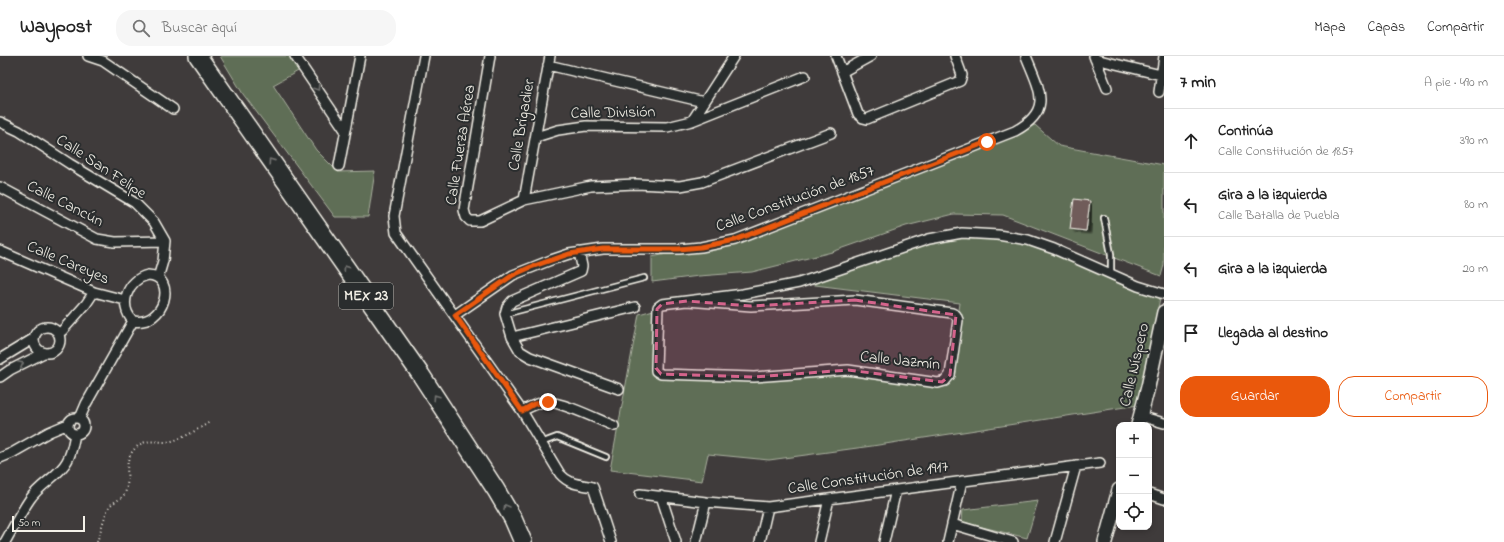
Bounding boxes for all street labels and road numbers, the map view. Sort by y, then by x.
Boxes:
street label: Calle Brigadier [502,77,542,173]
street label: Calle Fuerza Aérea [440,83,482,207]
street label: Calle División [570,100,656,126]
street label: Calle San Felipe [51,129,152,206]
street label: Calle Constitución de 1857 [712,159,878,239]
street label: Calle Cancún [22,174,108,234]
street label: Calle Careyes [23,235,113,291]
road number: MEX 23 [339,283,393,309]
street label: Calle Níspero [1114,321,1156,409]
street label: Calle Jazmín [859,345,941,377]
street label: Calle Constitución de 1917 [786,455,950,501]

